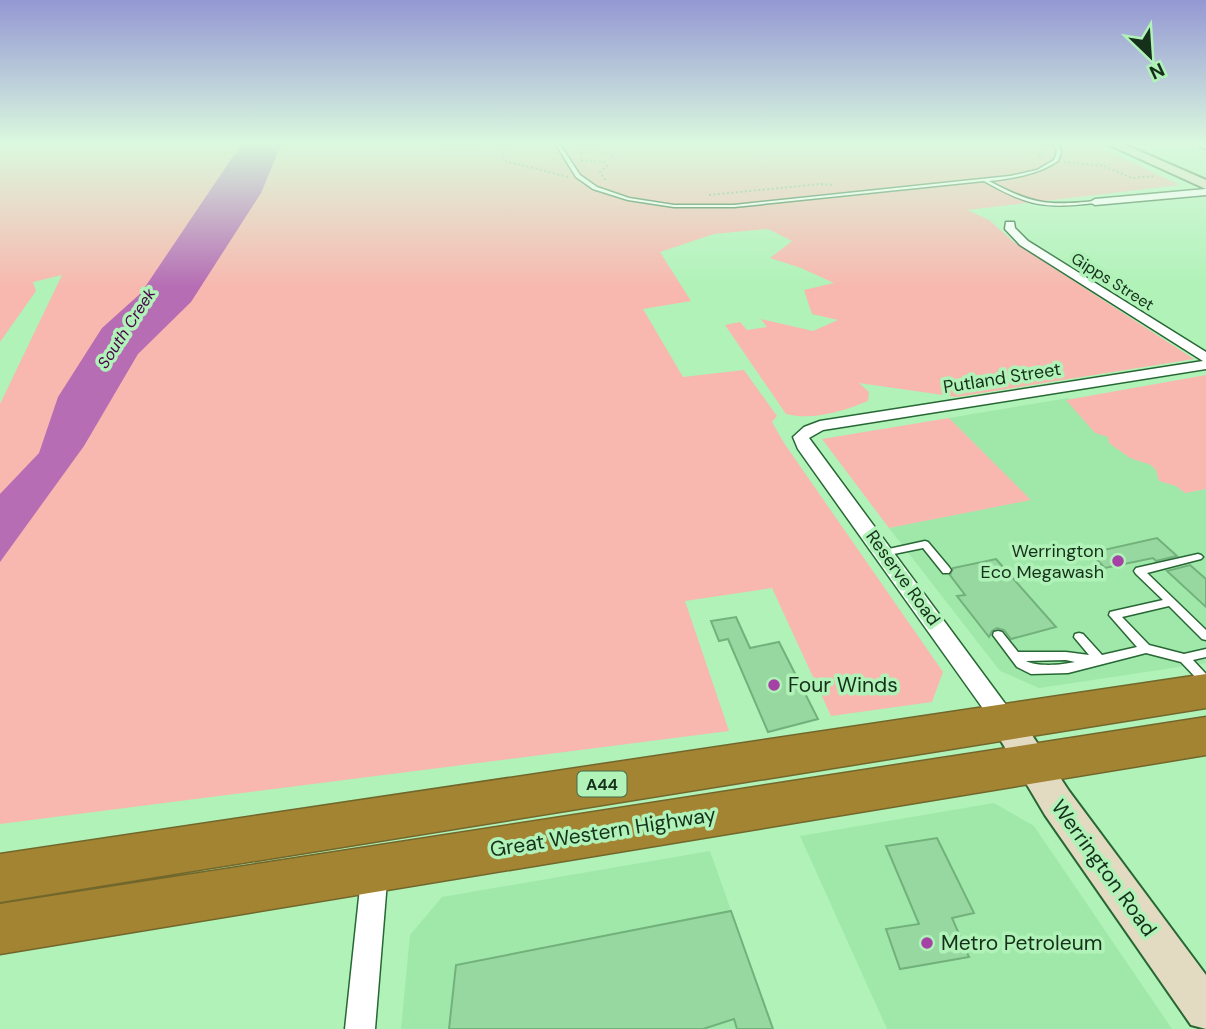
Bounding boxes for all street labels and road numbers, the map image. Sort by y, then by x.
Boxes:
street label: Gipps Street [1067,248,1158,315]
street label: Putland Street [941,357,1063,399]
street label: Reserve Road [860,526,946,630]
road number: A44 [578,772,626,796]
street label: Werrington Road [1045,794,1163,942]
street label: Great Western Highway [488,800,718,864]

